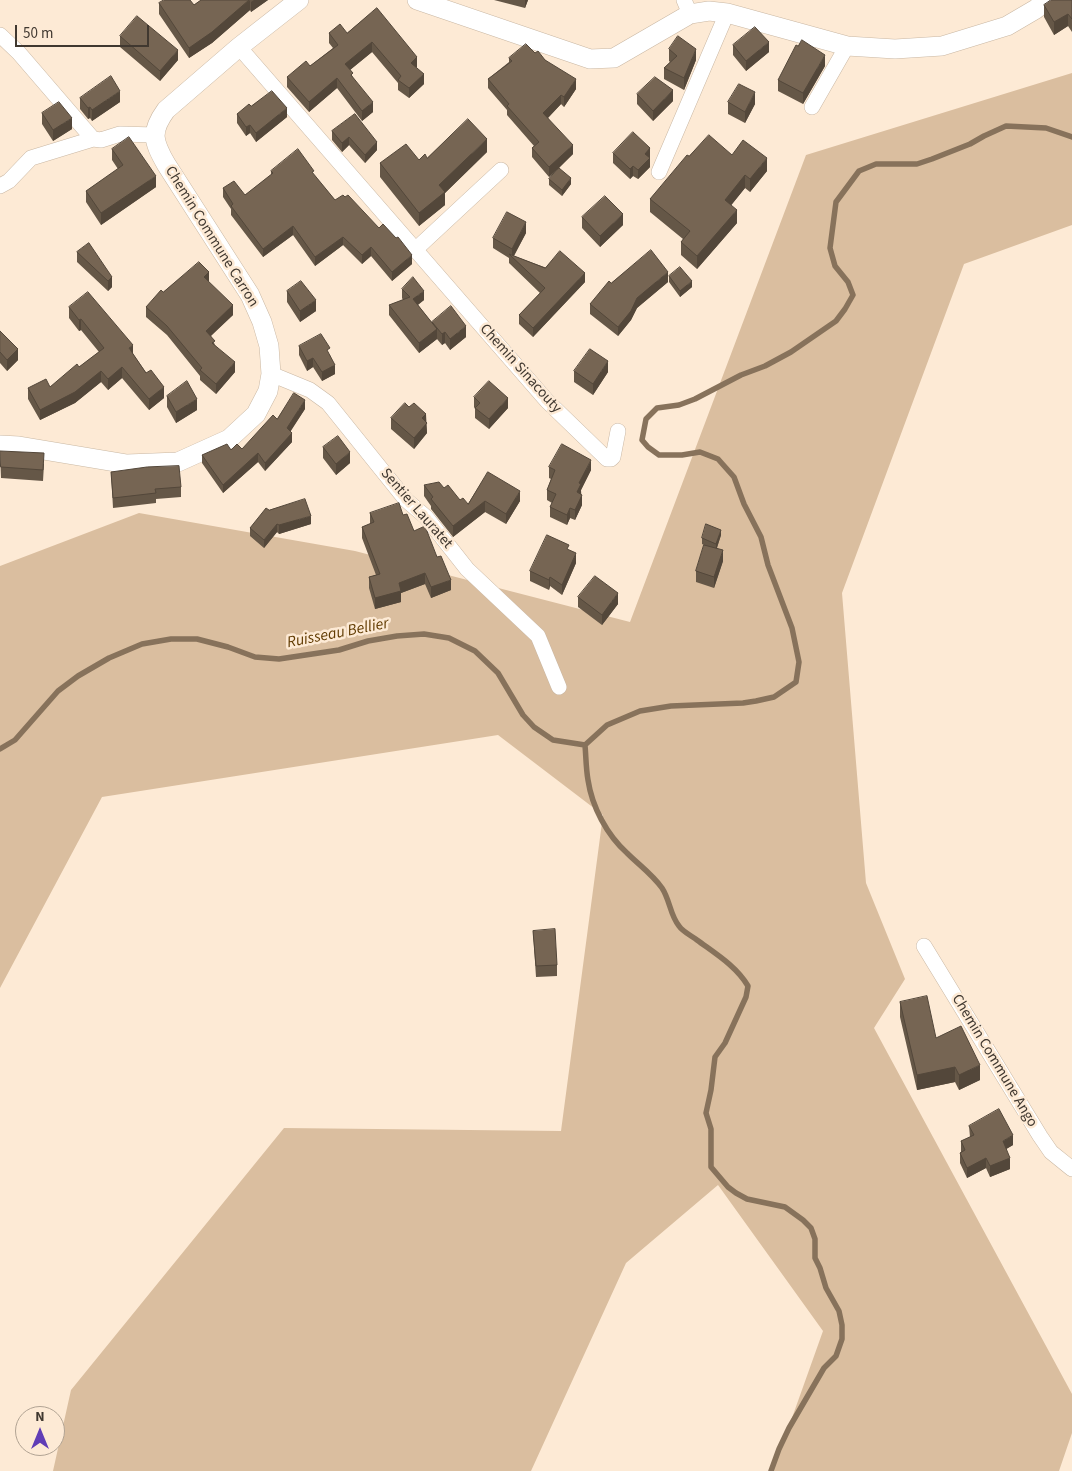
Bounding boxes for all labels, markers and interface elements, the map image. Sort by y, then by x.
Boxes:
scale bar [18,15,151,47]
text: 50 m [23,23,53,44]
street label: Chemin Commune Carron [160,163,262,311]
street label: Chemin Sinacouty [475,321,565,417]
street label: Sentier Lauratet [376,465,456,553]
water label: Ruisseau Bellier [285,615,391,653]
street label: Chemin Commune Ango [947,991,1041,1131]
north arrow [15,1406,65,1456]
text: N [35,1407,45,1427]

